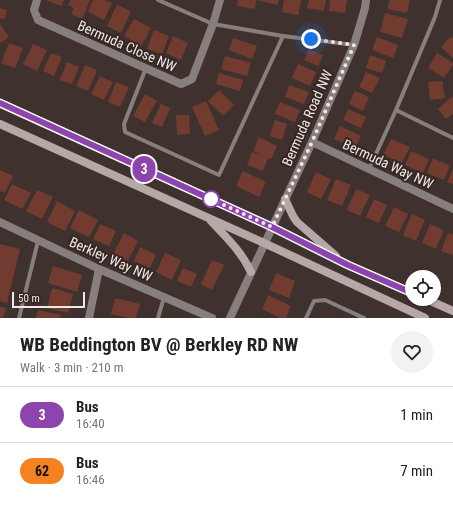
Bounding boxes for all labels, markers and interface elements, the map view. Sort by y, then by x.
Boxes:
street label: Bermuda Close NW [75,17,179,75]
your location [301,29,321,49]
street label: Bermuda Road NW [279,67,335,168]
street label: Bermuda Way NW [340,136,436,192]
line badge: 3 [131,156,157,182]
text: 3 [140,161,148,177]
unlabelled marker [202,190,220,208]
street label: Berkley Way NW [67,234,155,285]
map controls [405,270,441,306]
button: locate [405,270,441,306]
scale bar [12,290,85,309]
text: 50 m [18,292,40,305]
button: heart [391,331,433,373]
text: WB Beddington BV @ Berkley RD NW [20,333,298,356]
text: Walk · 3 min · 210 m [20,360,124,375]
text: Bus [76,398,99,416]
text: 1 min [400,406,433,424]
text: 3 [38,407,46,423]
text: 16:40 [76,416,105,431]
text: Bus [76,454,99,472]
text: 7 min [400,462,433,480]
text: 62 [35,463,49,479]
text: 16:46 [76,472,105,487]

